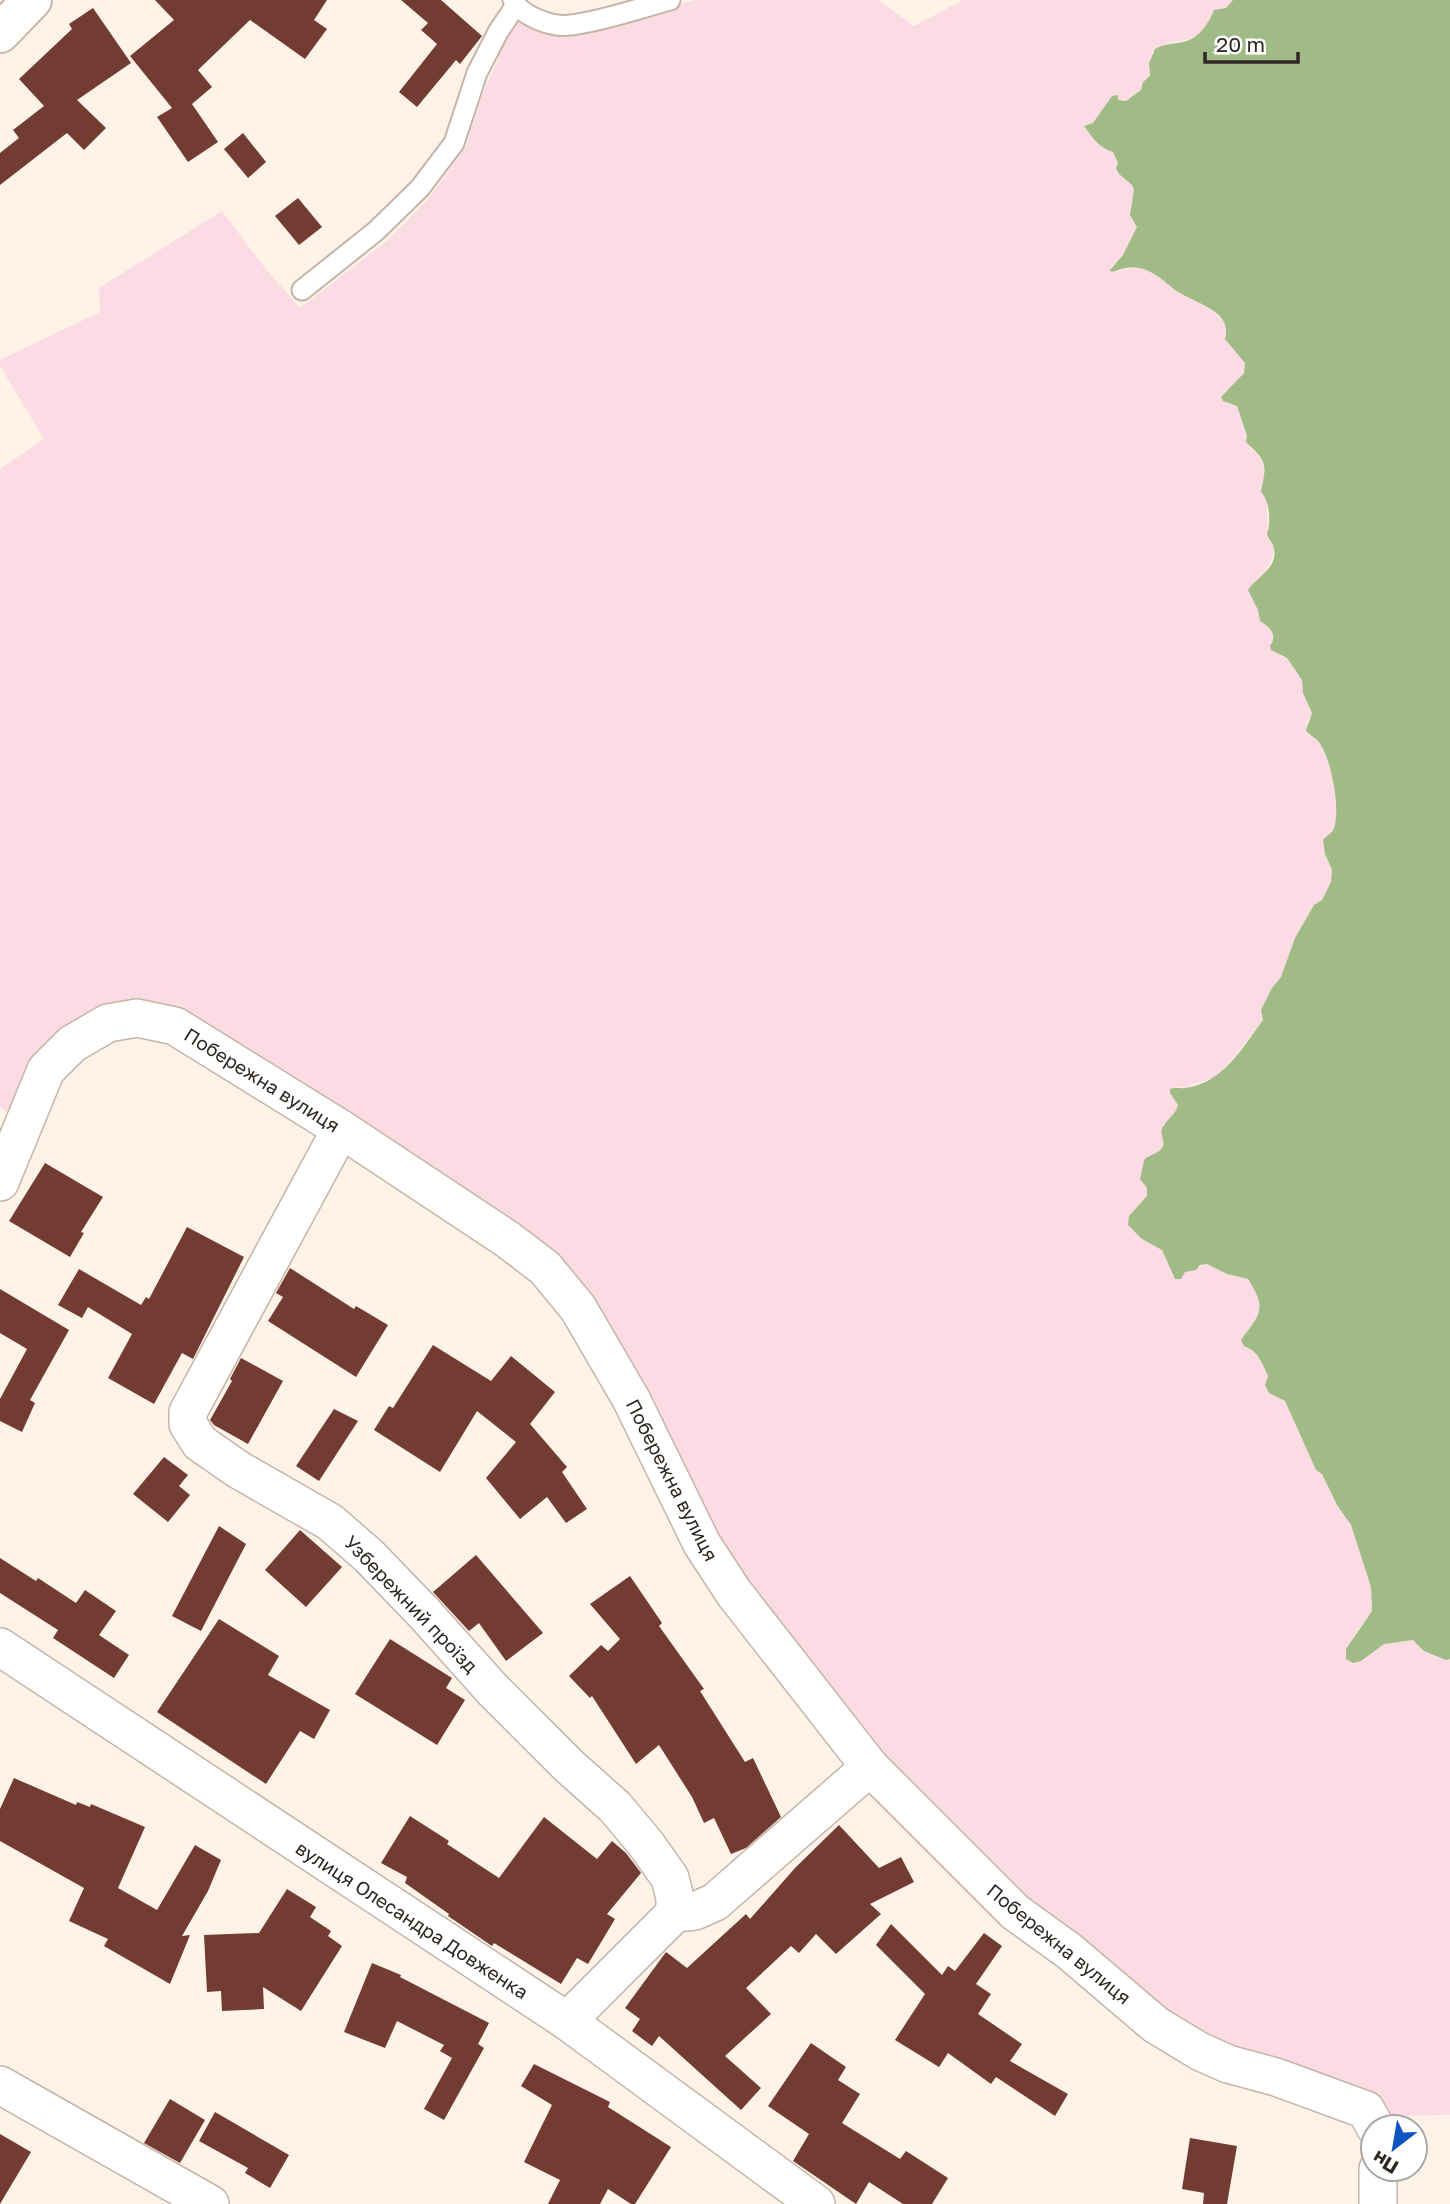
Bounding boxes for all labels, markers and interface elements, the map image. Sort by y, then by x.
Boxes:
scale bar [1205,21,1298,65]
text: 20 m [1216,31,1265,57]
street label: Побережна вулиця [180,1022,344,1137]
street label: Побережна вулиця [622,1395,723,1565]
street label: Узбережний проїзд [340,1530,483,1677]
street label: вулиця Олесандра Довженка [292,1836,533,2003]
street label: Побережна вулиця [983,1878,1136,2009]
north arrow [1359,2113,1429,2183]
text: Пн [1368,2146,1402,2180]

